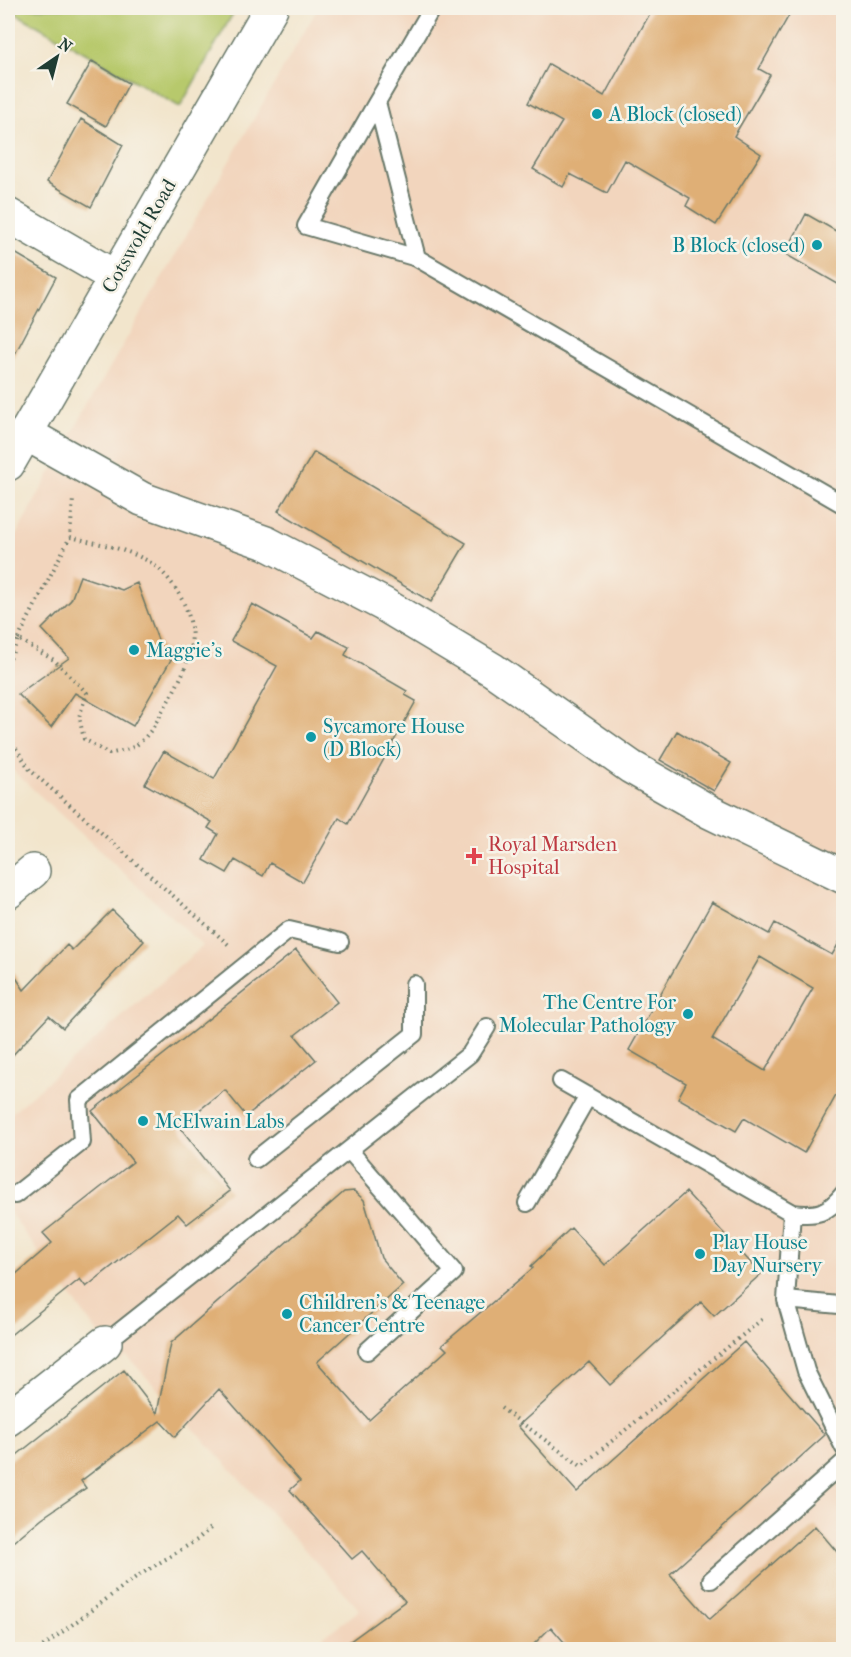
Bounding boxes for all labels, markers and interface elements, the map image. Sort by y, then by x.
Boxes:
north arrow [27,27,87,87]
text: N [55,34,76,57]
place label: A Block (closed) [608,103,742,126]
marker: A Block (closed) [590,107,604,121]
street label: Cotswold Road [97,174,181,297]
place label: B Block (closed) [672,234,805,257]
marker: B Block (closed) [810,238,824,252]
place label: Maggie's [146,639,222,662]
marker: Maggie's [127,643,141,657]
place label: Sycamore House (D Block) [323,715,465,761]
marker: Sycamore House (D Block) [304,730,318,744]
place label: Royal Marsden Hospital [488,833,617,879]
marker: Royal Marsden Hospital [465,847,483,865]
place label: The Centre For Molecular Pathology [499,991,677,1037]
marker: The Centre For Molecular Pathology [681,1007,695,1021]
place label: McElwain Labs [155,1110,284,1133]
marker: McElwain Labs [136,1114,150,1128]
place label: Play House Day Nursery [712,1231,824,1277]
marker: Play House Day Nursery [693,1247,707,1261]
place label: Children's & Teenage Cancer Centre [299,1291,485,1337]
marker: Children's & Teenage Cancer Centre [280,1307,294,1321]

